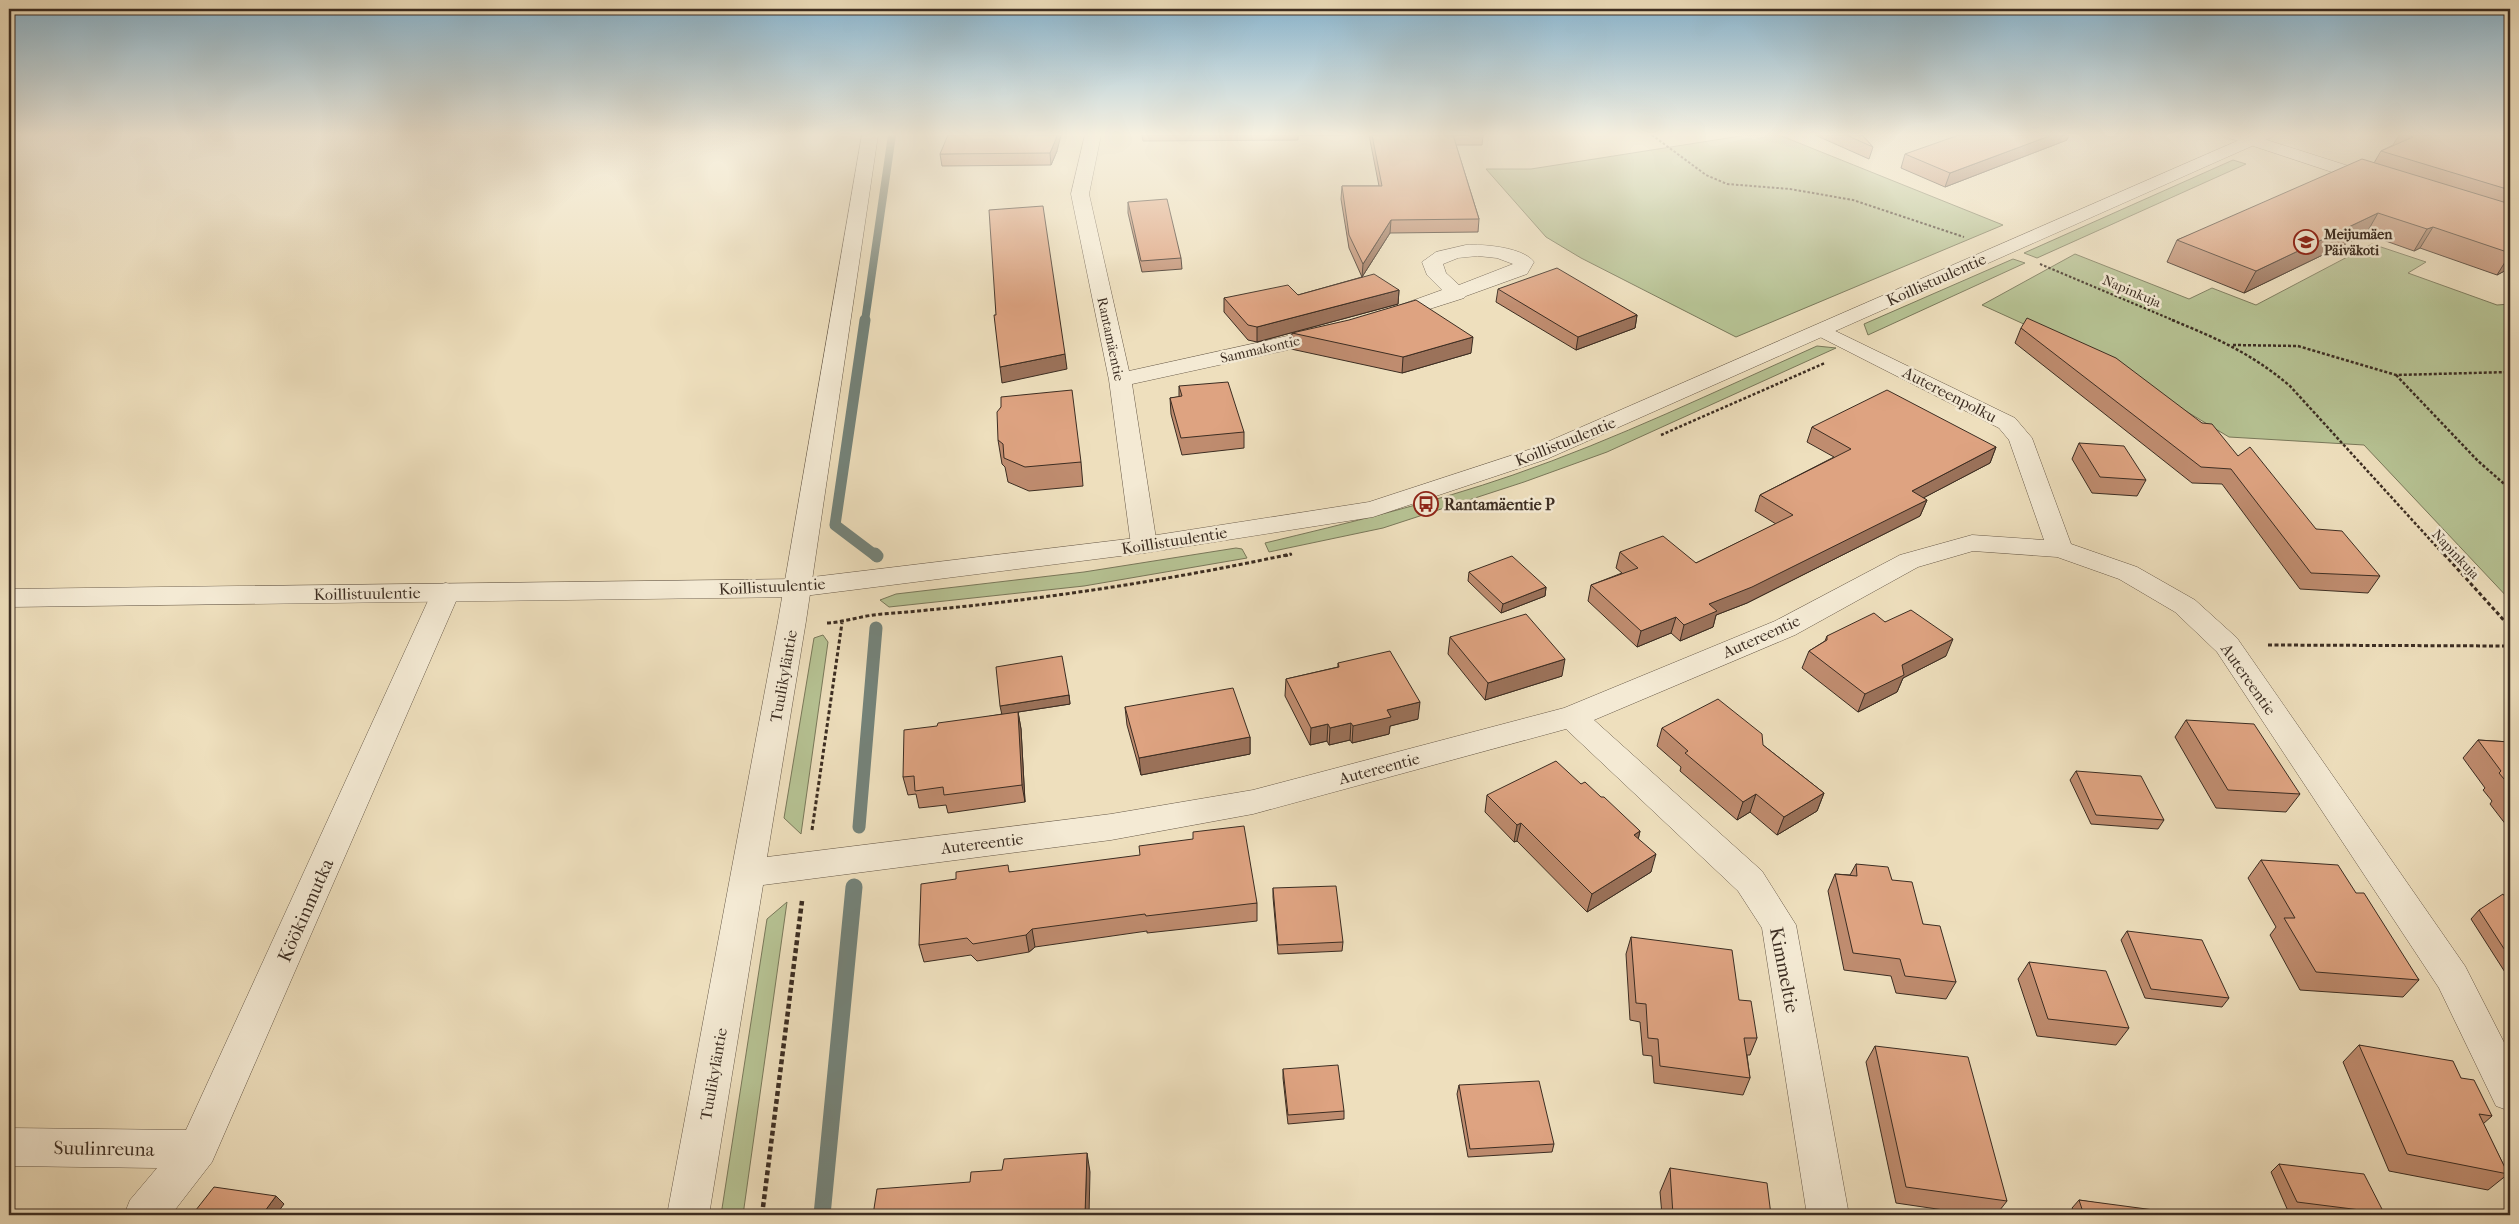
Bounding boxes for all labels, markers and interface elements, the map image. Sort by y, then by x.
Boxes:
place label: Meijumäen Päiväkoti [2323,226,2393,259]
school or university icon: Meijumäen Päiväkoti [2293,229,2319,255]
street label: Koillistuulentie [1883,249,1989,310]
street label: Napinkuja [2100,272,2164,312]
street label: Rantamäentie [1093,296,1128,383]
street label: Sammakontie [1219,332,1302,367]
street label: Autereenpolku [1899,362,2000,426]
street label: Koillistuulentie [1512,413,1618,470]
bus stop icon: Rantamäentie P [1413,491,1439,517]
place label: Rantamäentie P [1444,495,1555,514]
street label: Koillistuulentie [1120,523,1228,558]
street label: Napinkuja [2428,526,2483,583]
street label: Koillistuulentie [718,574,826,599]
street label: Koillistuulentie [313,583,421,604]
street label: Autereentie [1719,611,1803,662]
street label: Tuulikyläntie [766,628,801,724]
street label: Autereentie [2216,639,2280,719]
street label: Autereentie [1336,749,1422,789]
street label: Autereentie [939,829,1024,858]
street label: Köökinmutka [273,855,339,965]
street label: Kimmeltie [1765,925,1803,1015]
street label: Tuulikyläntie [696,1026,731,1122]
street label: Suulinreuna [53,1137,155,1161]

